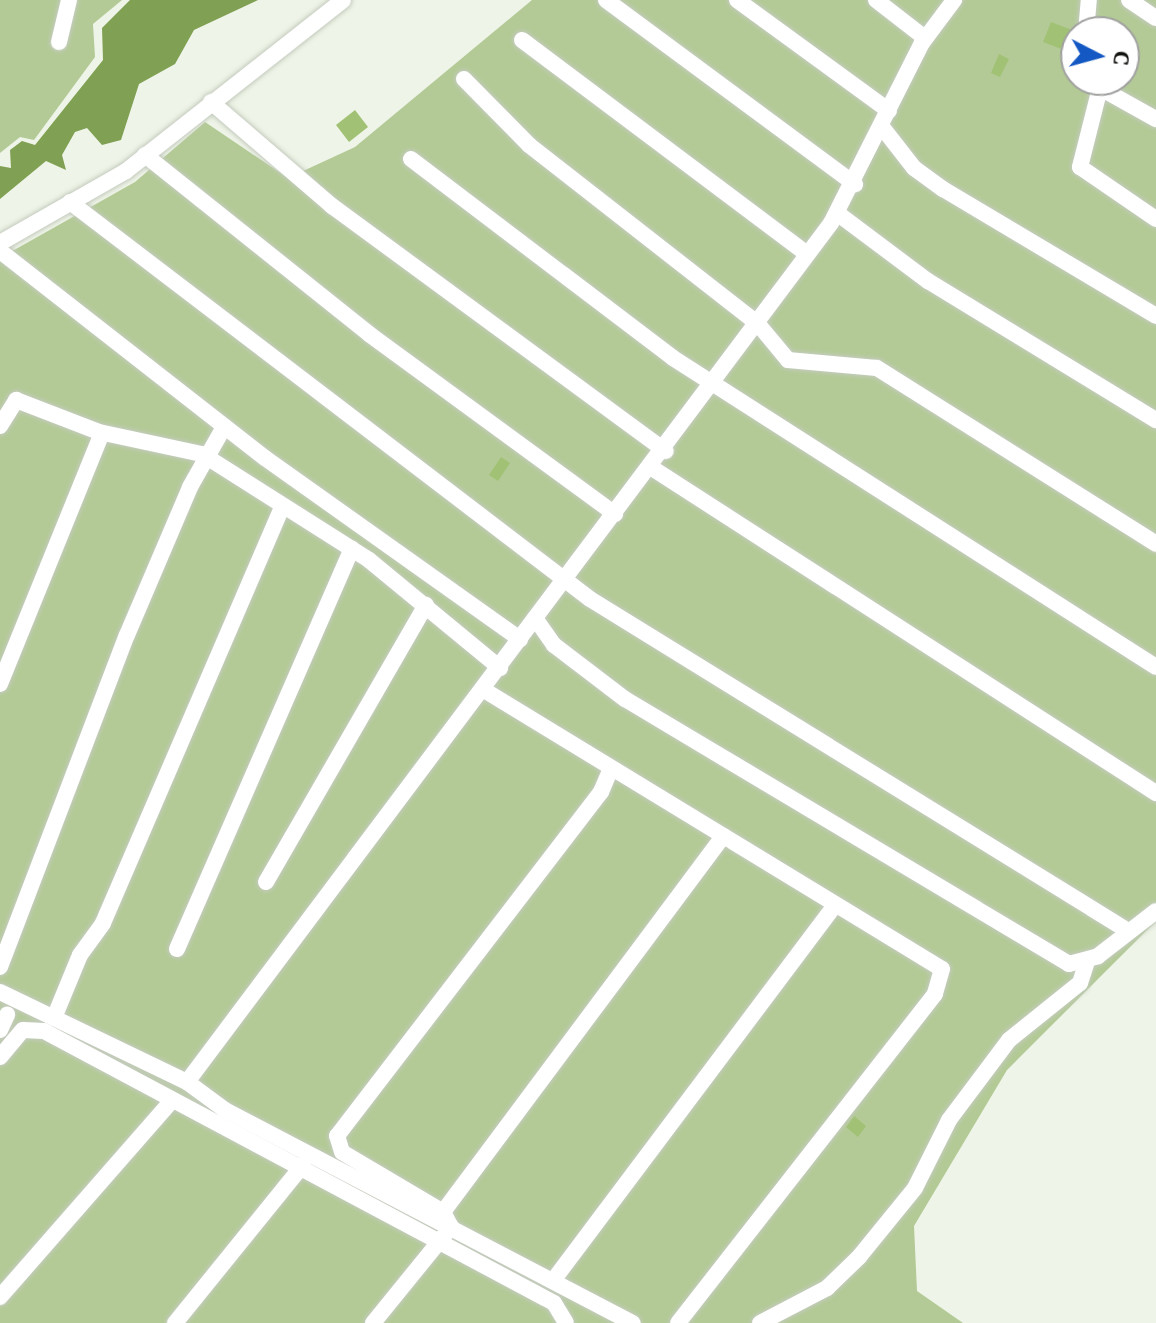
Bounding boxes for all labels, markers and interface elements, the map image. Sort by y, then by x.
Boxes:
north arrow [1060,16,1140,96]
text: С [1107,50,1138,67]

